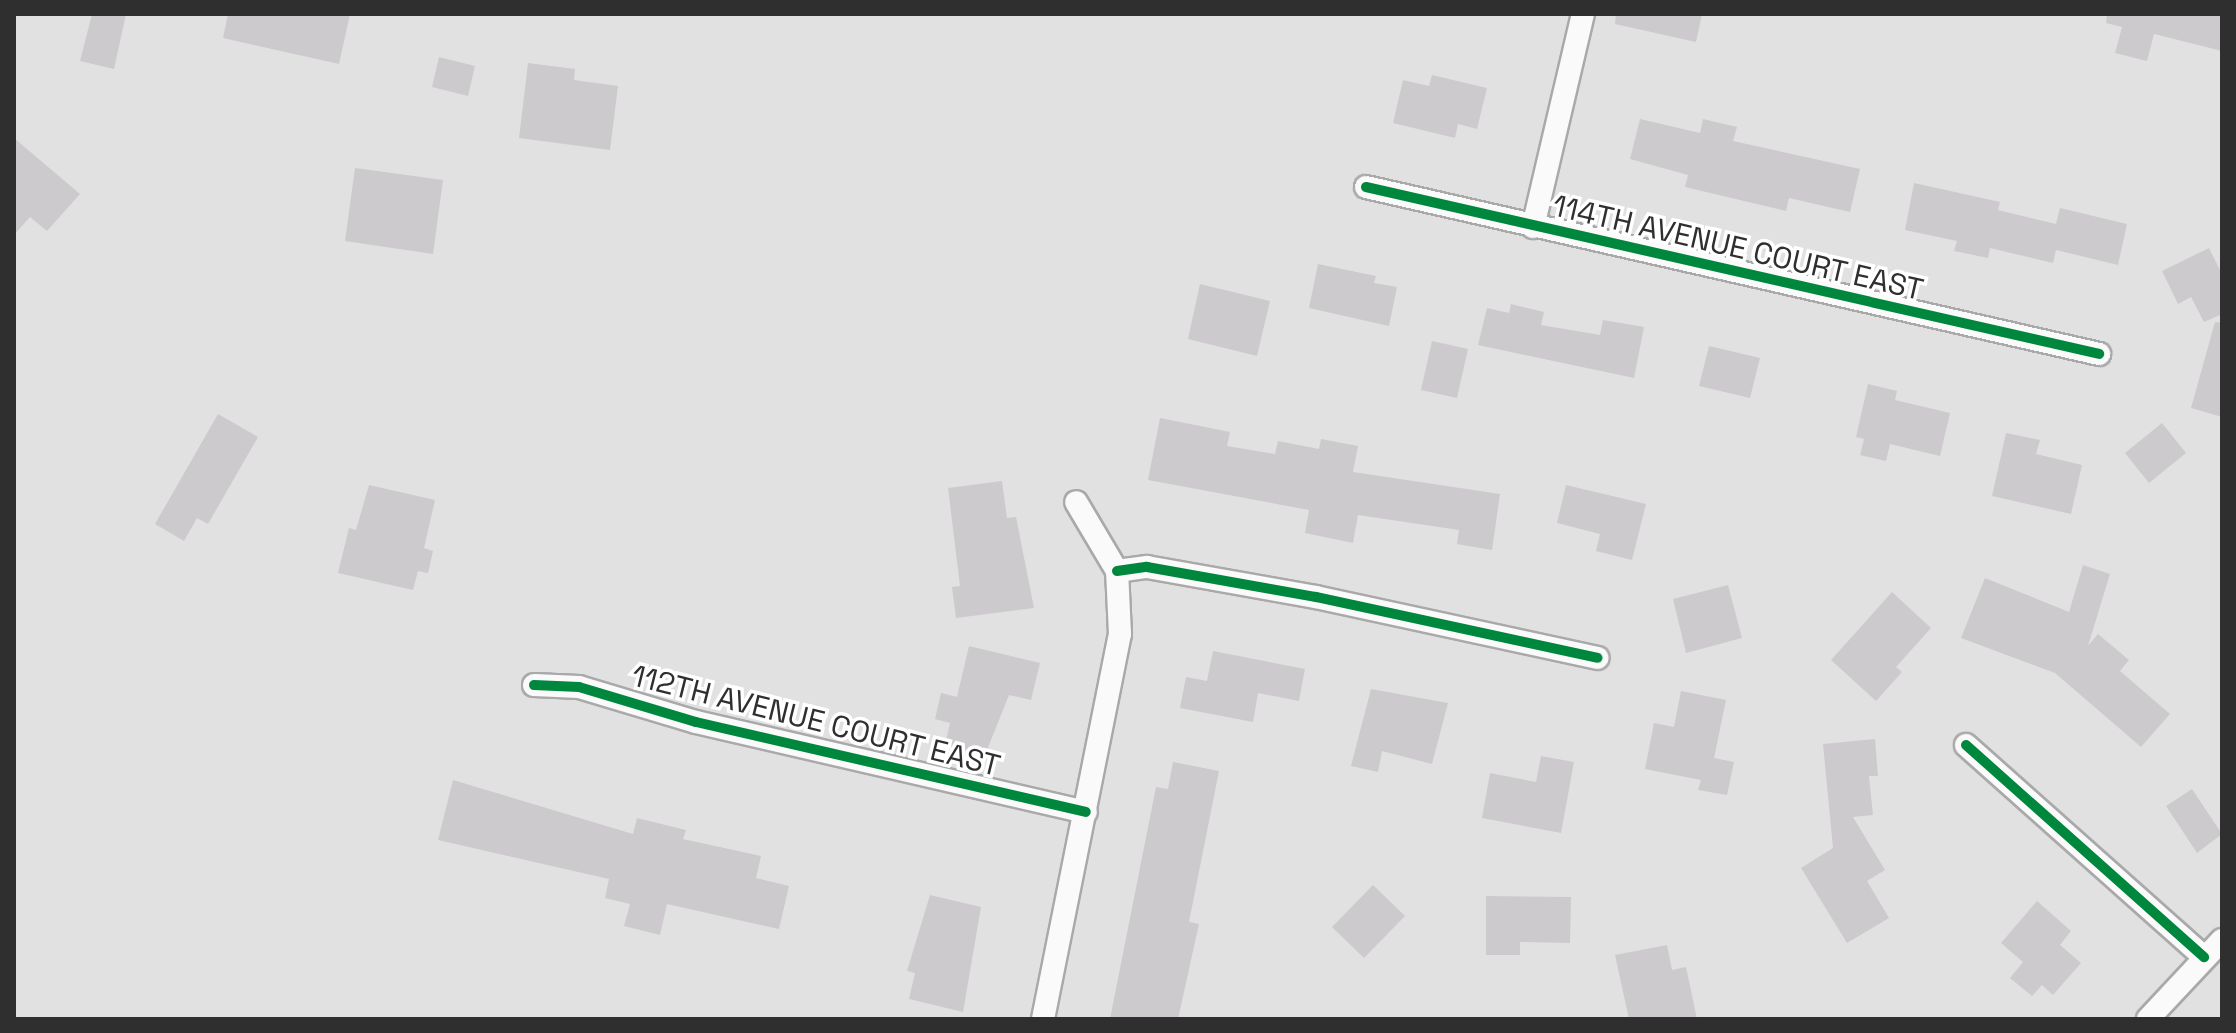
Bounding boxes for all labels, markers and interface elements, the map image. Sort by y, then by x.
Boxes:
street label: 114TH AVENUE COURT EAST [1549,188,1927,308]
street label: 112TH AVENUE COURT EAST [627,658,1005,784]

